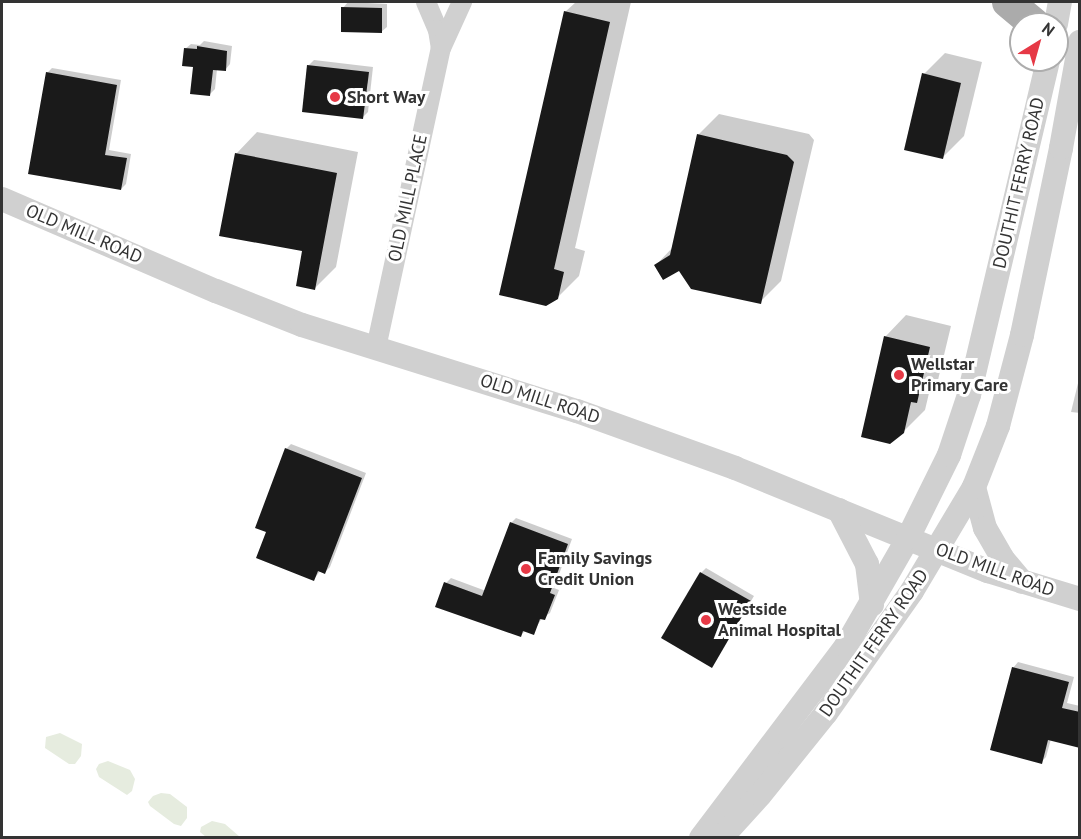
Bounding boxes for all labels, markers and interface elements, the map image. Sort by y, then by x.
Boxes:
north arrow [1009,12,1069,72]
text: N [1038,18,1059,40]
place label: Short Way [347,86,426,108]
marker: Short Way [328,90,342,104]
street label: DOUTHIT FERRY ROAD [989,95,1049,271]
street label: OLD MILL PLACE [384,132,432,264]
street label: OLD MILL ROAD [22,200,146,268]
place label: Wellstar Primary Care [911,354,1009,397]
marker: Wellstar Primary Care [892,368,906,382]
street label: OLD MILL ROAD [477,369,603,429]
street label: OLD MILL ROAD [932,538,1058,602]
place label: Family Savings Credit Union [538,548,653,590]
marker: Family Savings Credit Union [519,562,533,576]
street label: DOUTHIT FERRY ROAD [815,565,933,721]
place label: Westside Animal Hospital [718,599,841,642]
marker: Westside Animal Hospital [699,613,713,627]

